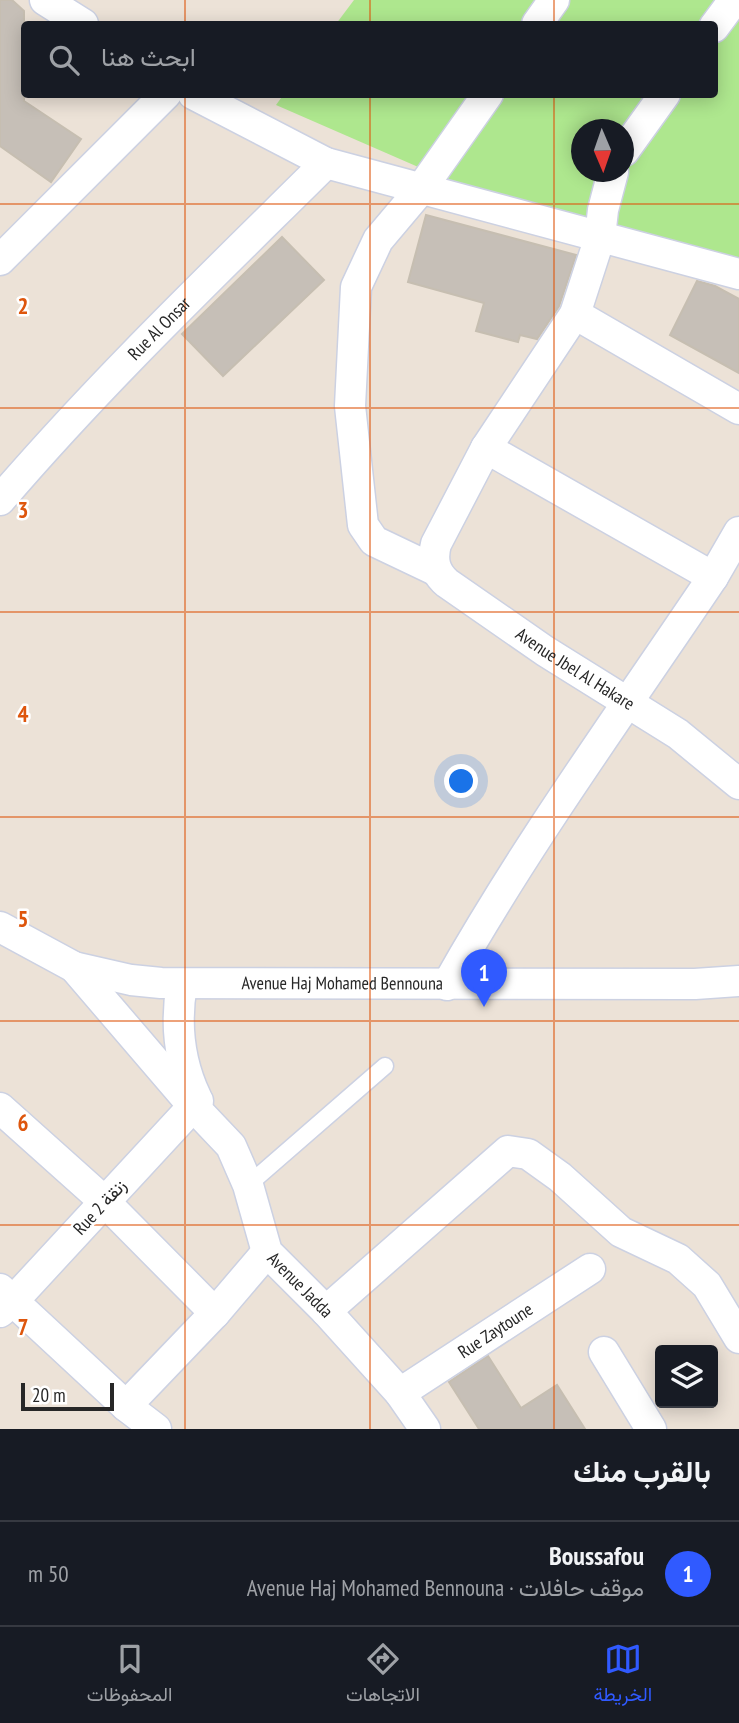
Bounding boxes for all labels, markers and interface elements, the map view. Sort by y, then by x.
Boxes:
search box [21,21,718,98]
text: ابحث هنا [101,40,196,73]
icon: search [45,41,83,79]
north arrow [571,119,634,182]
text: 2 [18,291,29,320]
street label: Rue Al Onsar [123,292,195,365]
text: 3 [18,495,29,524]
street label: Avenue Jbel Al Hakare [511,622,639,715]
text: 4 [18,699,29,728]
your location [444,764,478,798]
text: 5 [18,904,29,933]
pin: 1 [461,949,507,1007]
street label: Avenue Haj Mohamed Bennouna [241,971,443,995]
text: 6 [18,1108,29,1137]
street label: Rue 2 زنقة [68,1174,131,1239]
street label: Avenue Jadda [263,1247,338,1322]
street label: Rue Zaytoune [453,1297,537,1363]
text: 7 [18,1312,29,1341]
map controls [655,1345,718,1408]
button: layers [655,1345,718,1408]
scale bar [21,1380,114,1412]
text: 20 m [32,1383,66,1407]
text: بالقرب منك [573,1451,711,1490]
text: Boussafou [549,1539,644,1572]
text: 50 m [28,1559,69,1588]
text: 1 [683,1559,694,1588]
text: موقف حافلات · Avenue Haj Mohamed Bennouna [247,1573,644,1602]
tab: المحفوظات [87,1640,172,1711]
tab: الاتجاهات [346,1640,420,1711]
tab: الخريطة [593,1640,652,1711]

